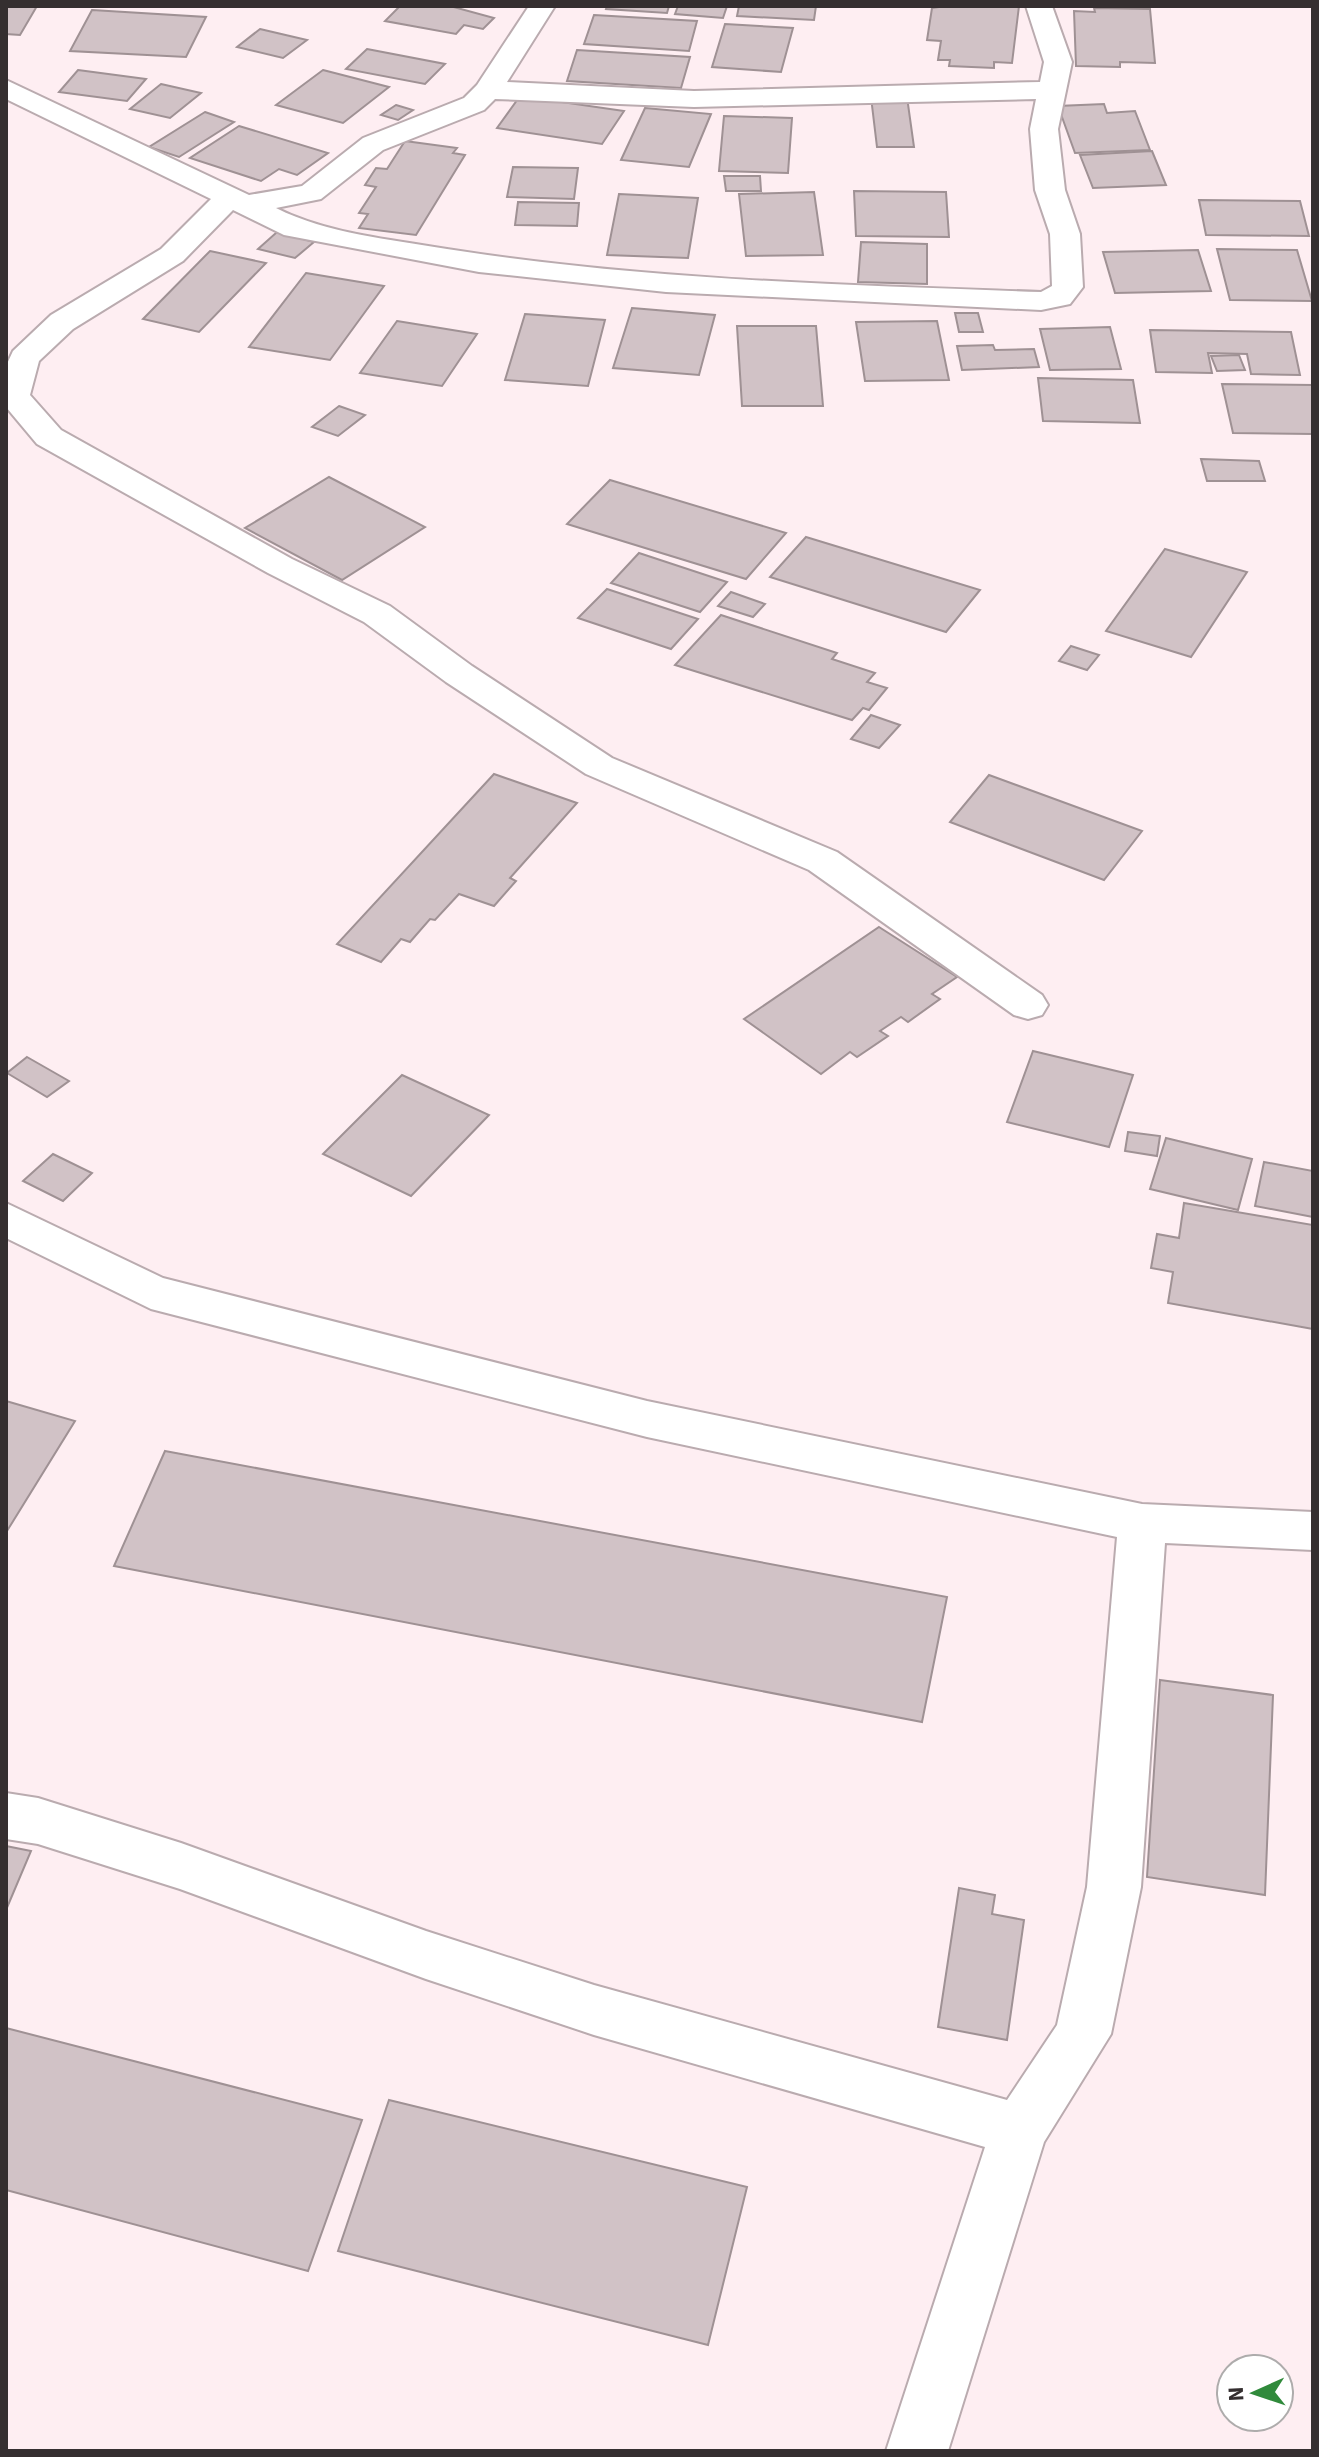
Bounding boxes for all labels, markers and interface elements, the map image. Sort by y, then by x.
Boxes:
north arrow [1215,2353,1295,2433]
text: N [1220,2386,1252,2402]

